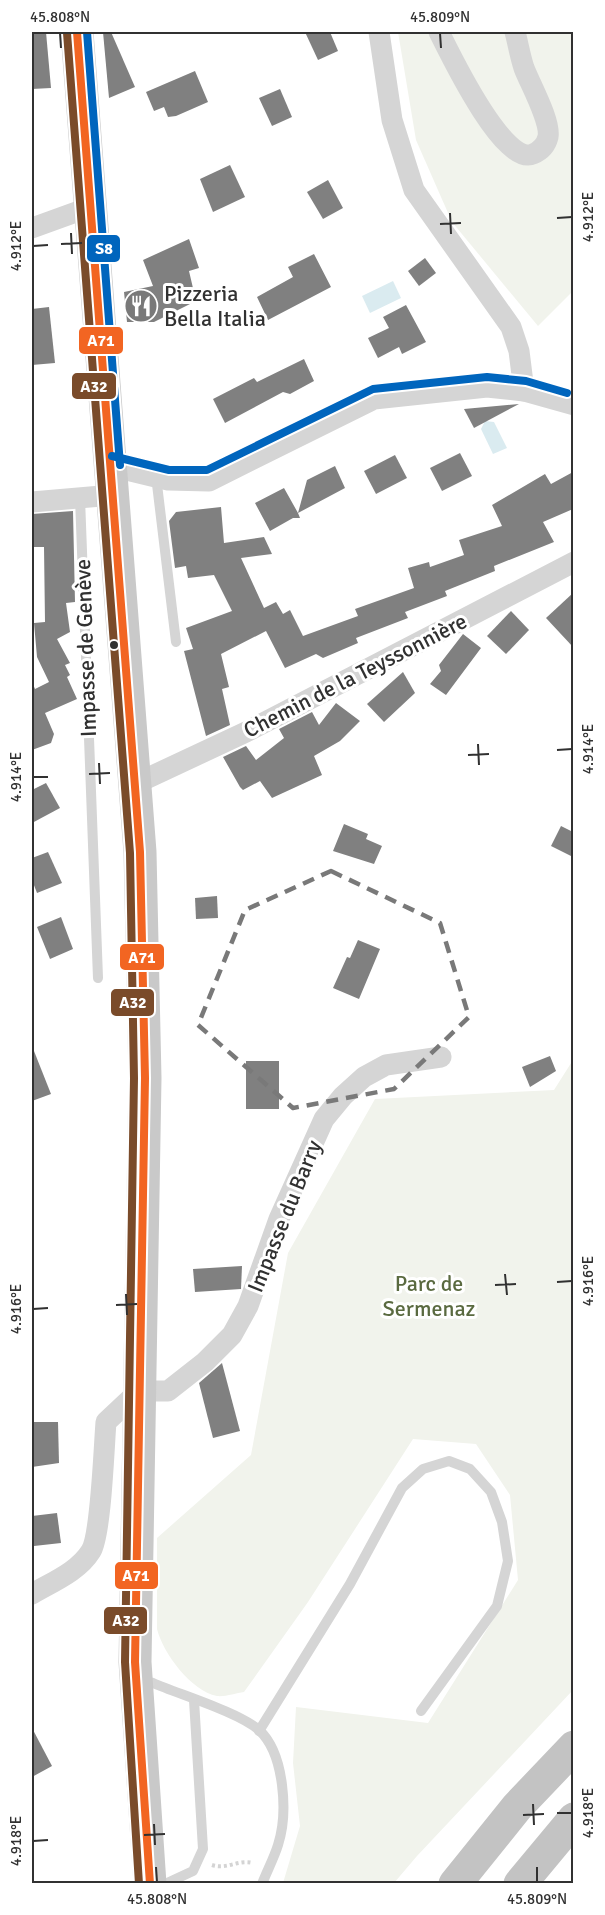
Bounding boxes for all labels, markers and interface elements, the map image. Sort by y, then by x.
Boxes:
text: 45.808°N [30,8,90,26]
text: 45.809°N [410,8,470,26]
text: 4.912°E [579,192,597,242]
text: 4.912°E [7,221,25,271]
line badge: S8 [86,234,121,263]
text: S8 [95,239,113,259]
place label: Pizzeria Bella Italia [164,280,266,332]
restaurant icon: Pizzeria Bella Italia [123,288,159,324]
line badge: A71 [78,326,124,355]
text: A71 [87,331,115,351]
line badge: A32 [71,372,117,400]
text: A32 [80,377,108,397]
street label: Impasse de Genève [69,559,102,737]
street label: Chemin de la Teyssonnière [239,607,471,744]
unlabelled marker [108,639,120,651]
text: 4.914°E [579,724,597,774]
text: 4.914°E [7,752,25,802]
line badge: A71 [119,943,165,971]
text: A71 [128,948,156,968]
line badge: A32 [110,988,155,1017]
text: A32 [119,993,147,1013]
street label: Impasse du Barry [242,1135,328,1296]
text: 4.916°E [579,1256,597,1306]
park label: Parc de Sermenaz [383,1270,476,1322]
text: 4.916°E [7,1284,25,1334]
line badge: A71 [114,1561,159,1590]
text: A71 [122,1566,150,1586]
line badge: A32 [103,1606,148,1635]
text: A32 [112,1611,140,1631]
text: 4.918°E [579,1788,597,1838]
text: 4.918°E [7,1816,25,1866]
text: 45.808°N [127,1890,187,1908]
text: 45.809°N [507,1890,567,1908]

